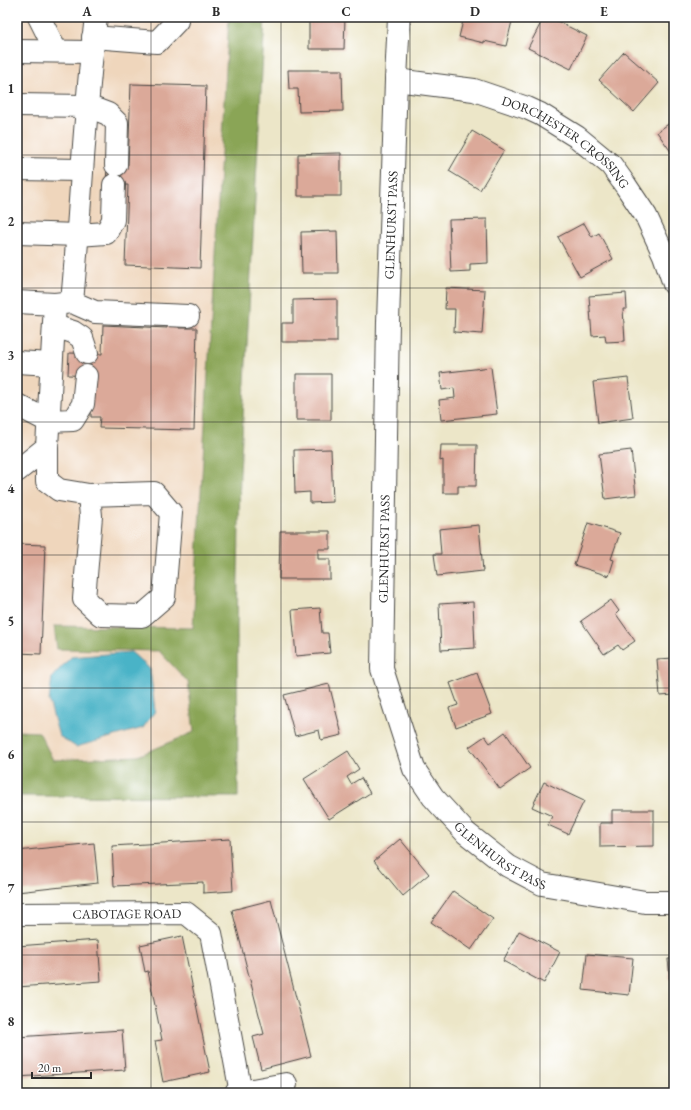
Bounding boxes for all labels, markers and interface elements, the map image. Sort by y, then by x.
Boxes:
text: A [81,3,92,20]
text: B [212,3,220,20]
text: C [341,3,351,20]
text: D [470,3,480,20]
text: E [600,3,608,20]
text: 1 [8,80,15,97]
street label: DORCHESTER CROSSING [500,92,634,192]
street label: GLENHURST PASS [381,170,401,280]
text: 2 [8,213,15,230]
text: 3 [8,347,15,364]
text: 4 [8,480,15,497]
street label: GLENHURST PASS [375,495,393,603]
text: 5 [8,613,14,630]
text: 6 [8,746,15,763]
street label: GLENHURST PASS [451,817,547,893]
text: 7 [8,880,15,897]
street label: CABOTAGE ROAD [73,905,182,922]
text: 8 [8,1013,15,1030]
scale bar [32,1054,91,1080]
text: 20 m [38,1060,62,1076]

